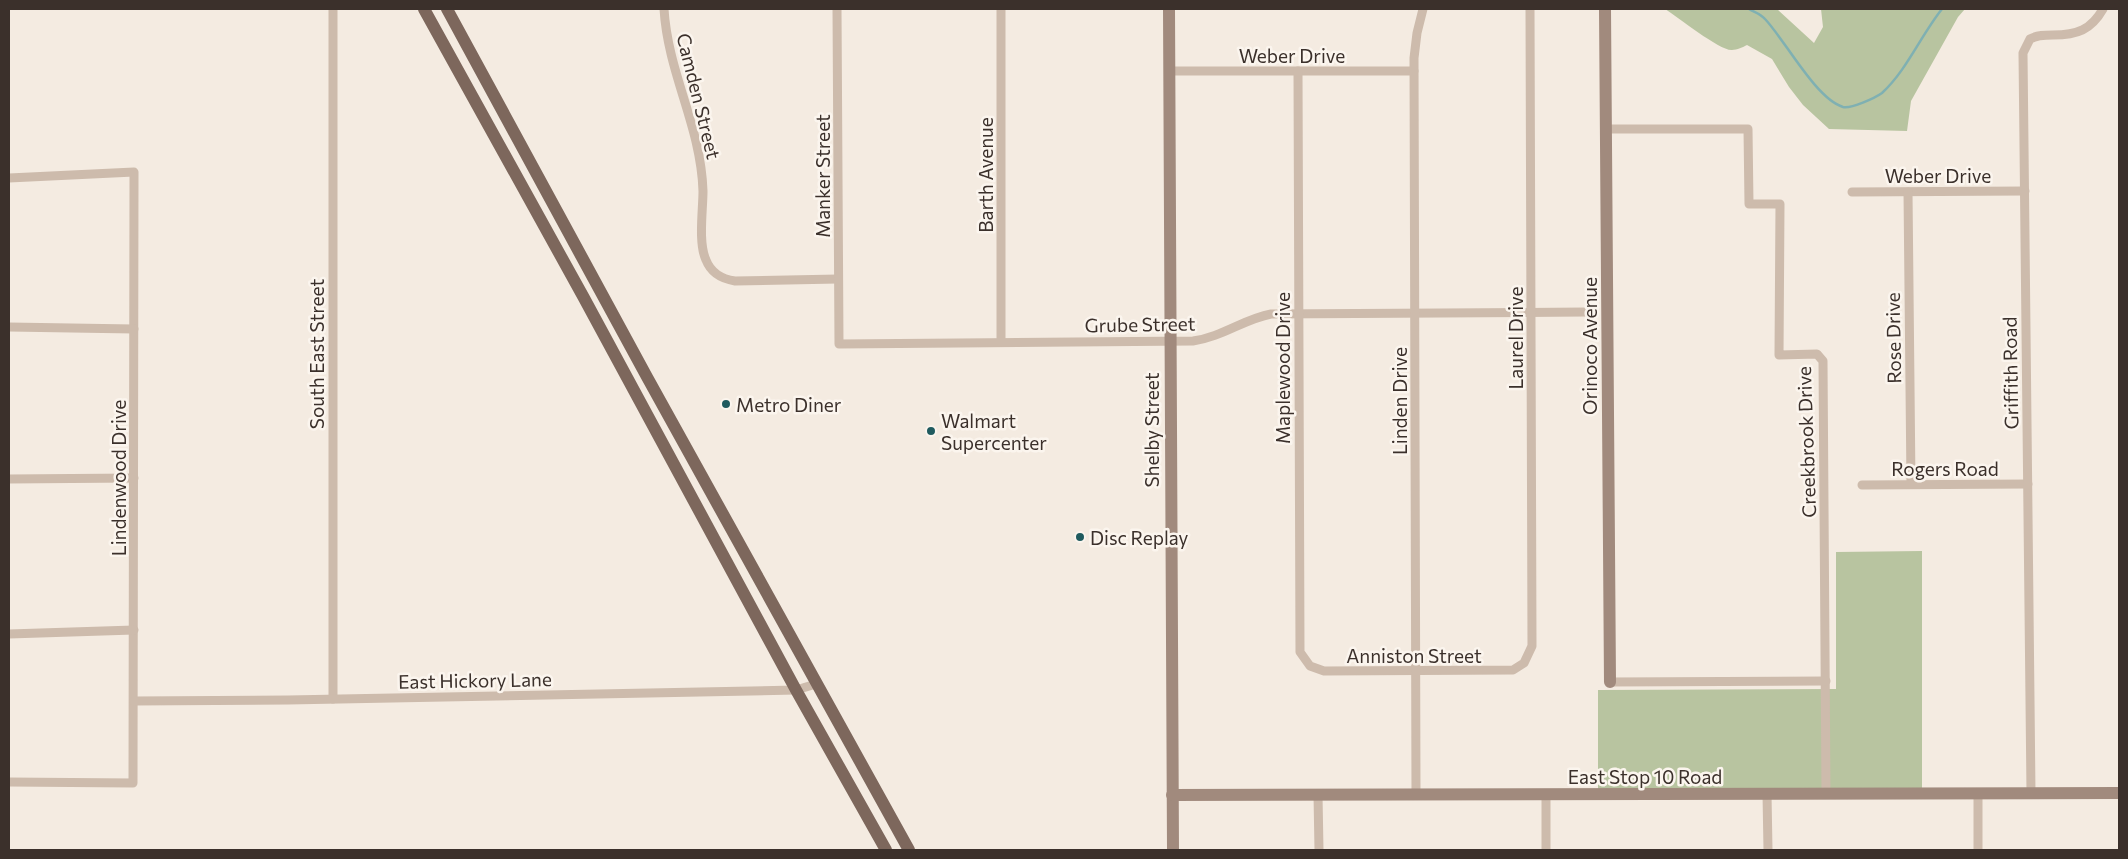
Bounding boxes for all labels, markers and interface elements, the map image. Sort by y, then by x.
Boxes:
street label: Camden Street [672,31,726,161]
street label: Weber Drive [1239,44,1345,67]
street label: Manker Street [811,114,834,238]
street label: Barth Avenue [974,117,997,233]
street label: Weber Drive [1885,164,1991,187]
street label: Orinoco Avenue [1578,277,1601,415]
street label: South East Street [305,279,328,429]
street label: Laurel Drive [1504,286,1527,390]
street label: Maplewood Drive [1271,292,1294,444]
street label: Rose Drive [1881,292,1905,384]
street label: Grube Street [1084,312,1196,336]
street label: Griffith Road [1998,317,2022,429]
street label: Linden Drive [1388,347,1411,455]
street label: Creekbrook Drive [1792,366,1820,518]
street label: Shelby Street [1140,372,1163,488]
place label: Metro Diner [736,393,842,416]
marker: Metro Diner [720,398,732,410]
street label: Lindenwood Drive [107,400,130,556]
place label: Walmart Supercenter [941,409,1047,454]
marker: Walmart Supercenter [925,425,937,437]
street label: Rogers Road [1891,457,1999,480]
place label: Disc Replay [1090,526,1188,549]
marker: Disc Replay [1074,531,1086,543]
street label: Anniston Street [1346,644,1482,667]
street label: East Hickory Lane [398,667,552,693]
street label: East Stop 10 Road [1568,765,1722,788]

